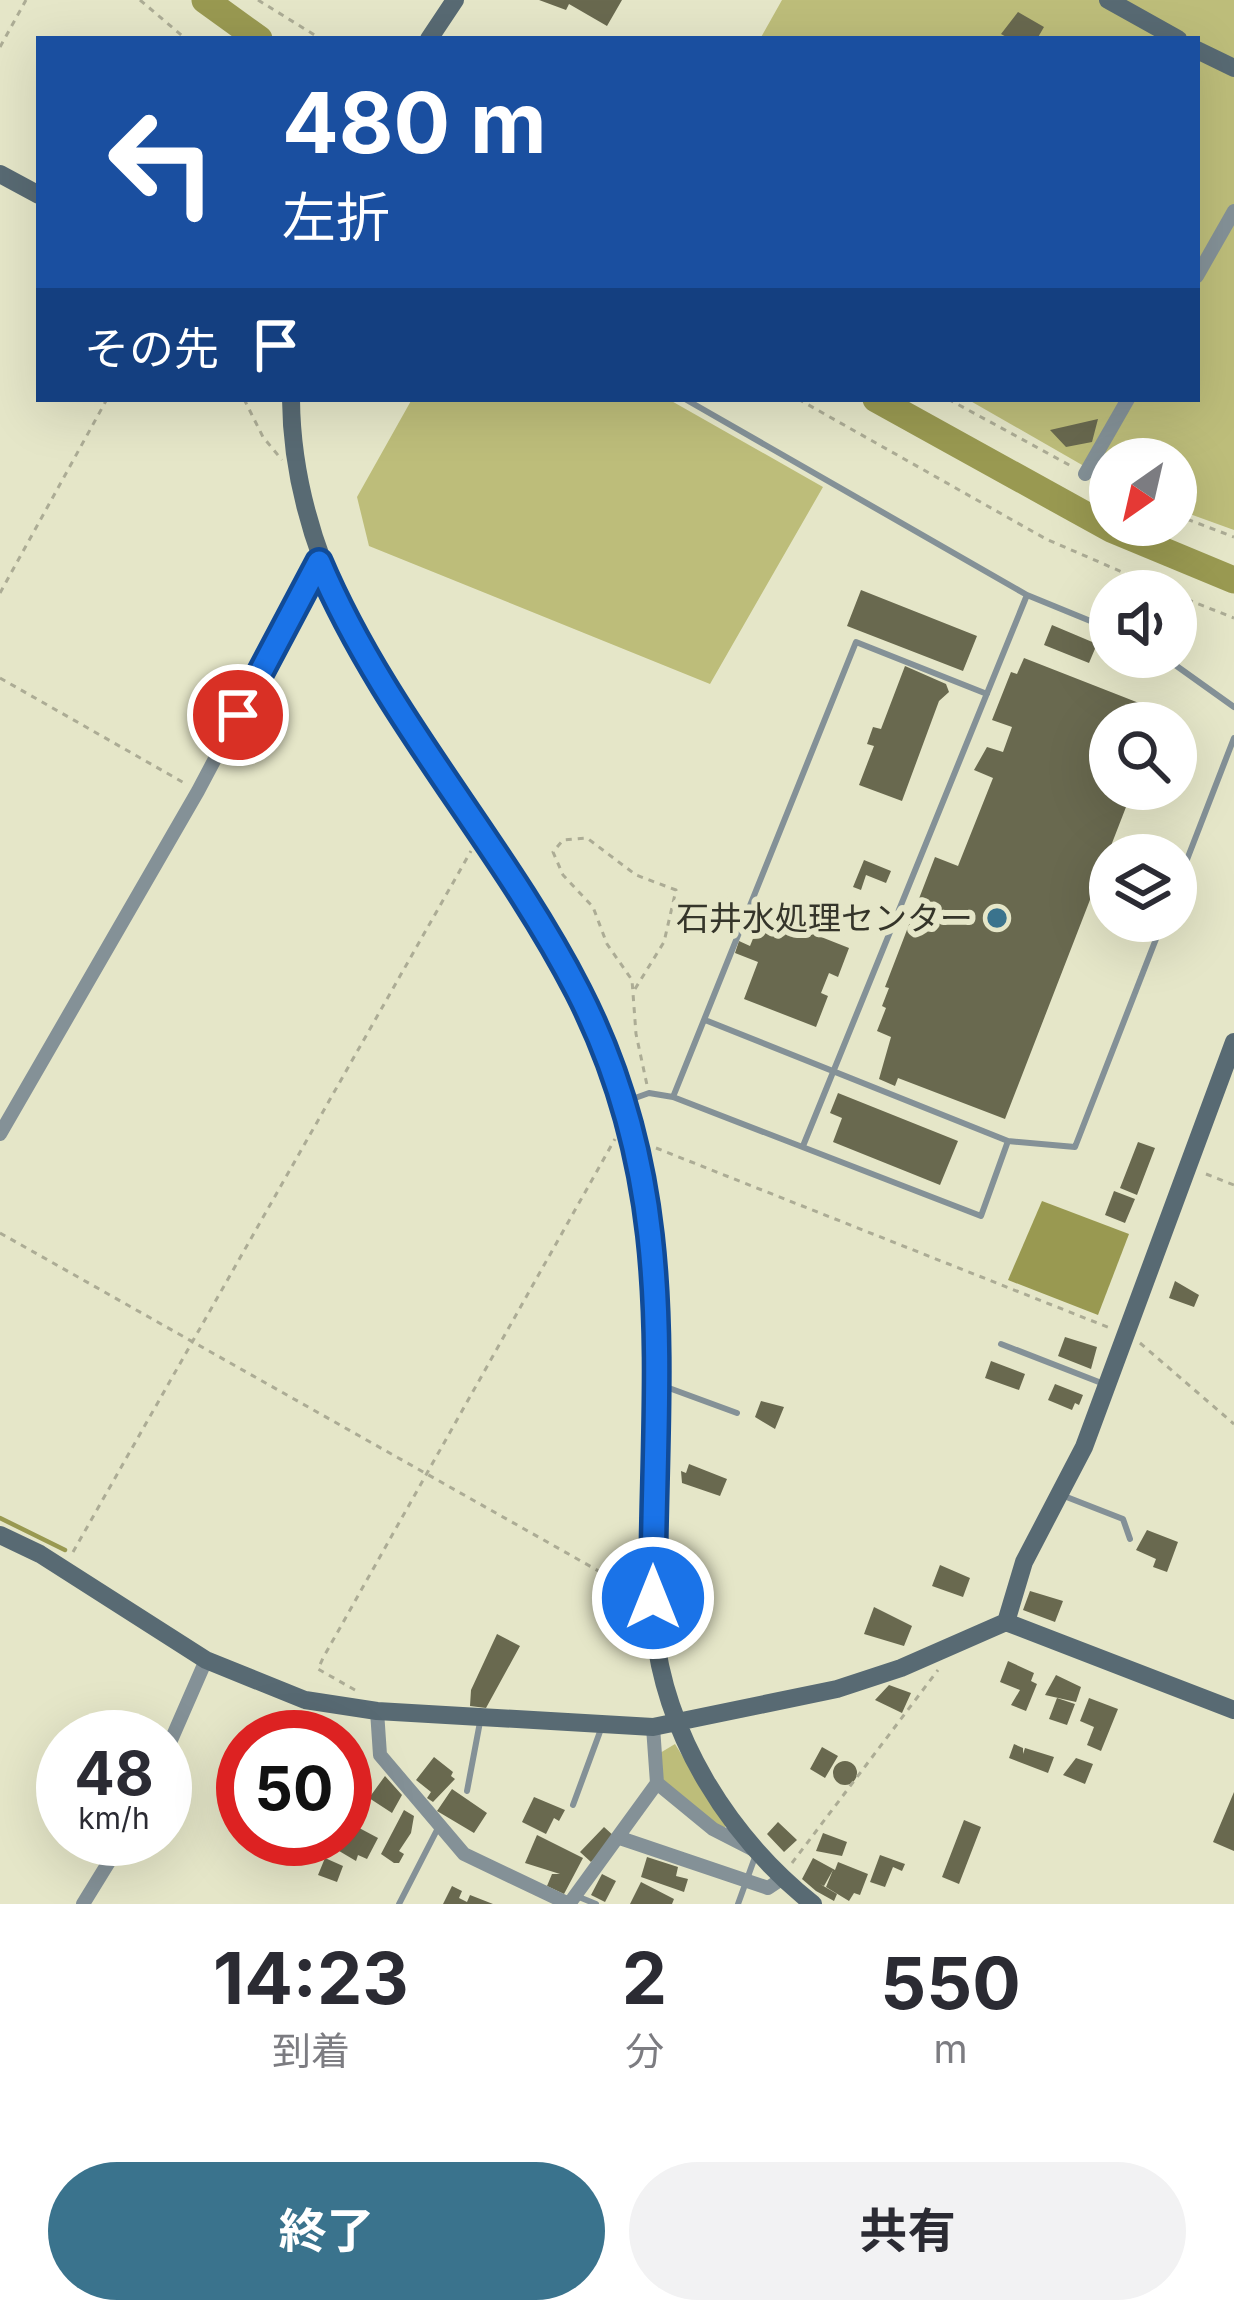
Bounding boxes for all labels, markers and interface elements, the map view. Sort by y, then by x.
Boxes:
text: 480 m [282,72,547,173]
icon: left [84,84,240,240]
text: 左折 [282,185,390,250]
icon: arrive [243,312,309,378]
text: その先 [84,321,219,376]
north arrow [1089,438,1197,546]
map controls [1089,438,1197,942]
button: sound [1089,570,1197,678]
pin [187,664,289,766]
icon: arrive [205,682,271,748]
button: search [1089,702,1197,810]
button: layers [1089,834,1197,942]
place label: 石井水処理センター [676,898,973,938]
marker: 石井水処理センター [984,905,1010,931]
position arrow [590,1535,716,1661]
speed limit sign: 50 [216,1710,372,1866]
text: 48 [74,1737,154,1809]
text: km/h [78,1800,150,1836]
text: 14:23 [213,1934,409,2021]
text: 2 [622,1934,667,2021]
text: 550 [880,1939,1021,2026]
text: m [934,2025,968,2072]
text: 到着 [272,2027,350,2074]
text: 分 [625,2027,664,2074]
button: 終了 [48,2162,605,2300]
button: 共有 [629,2162,1186,2300]

